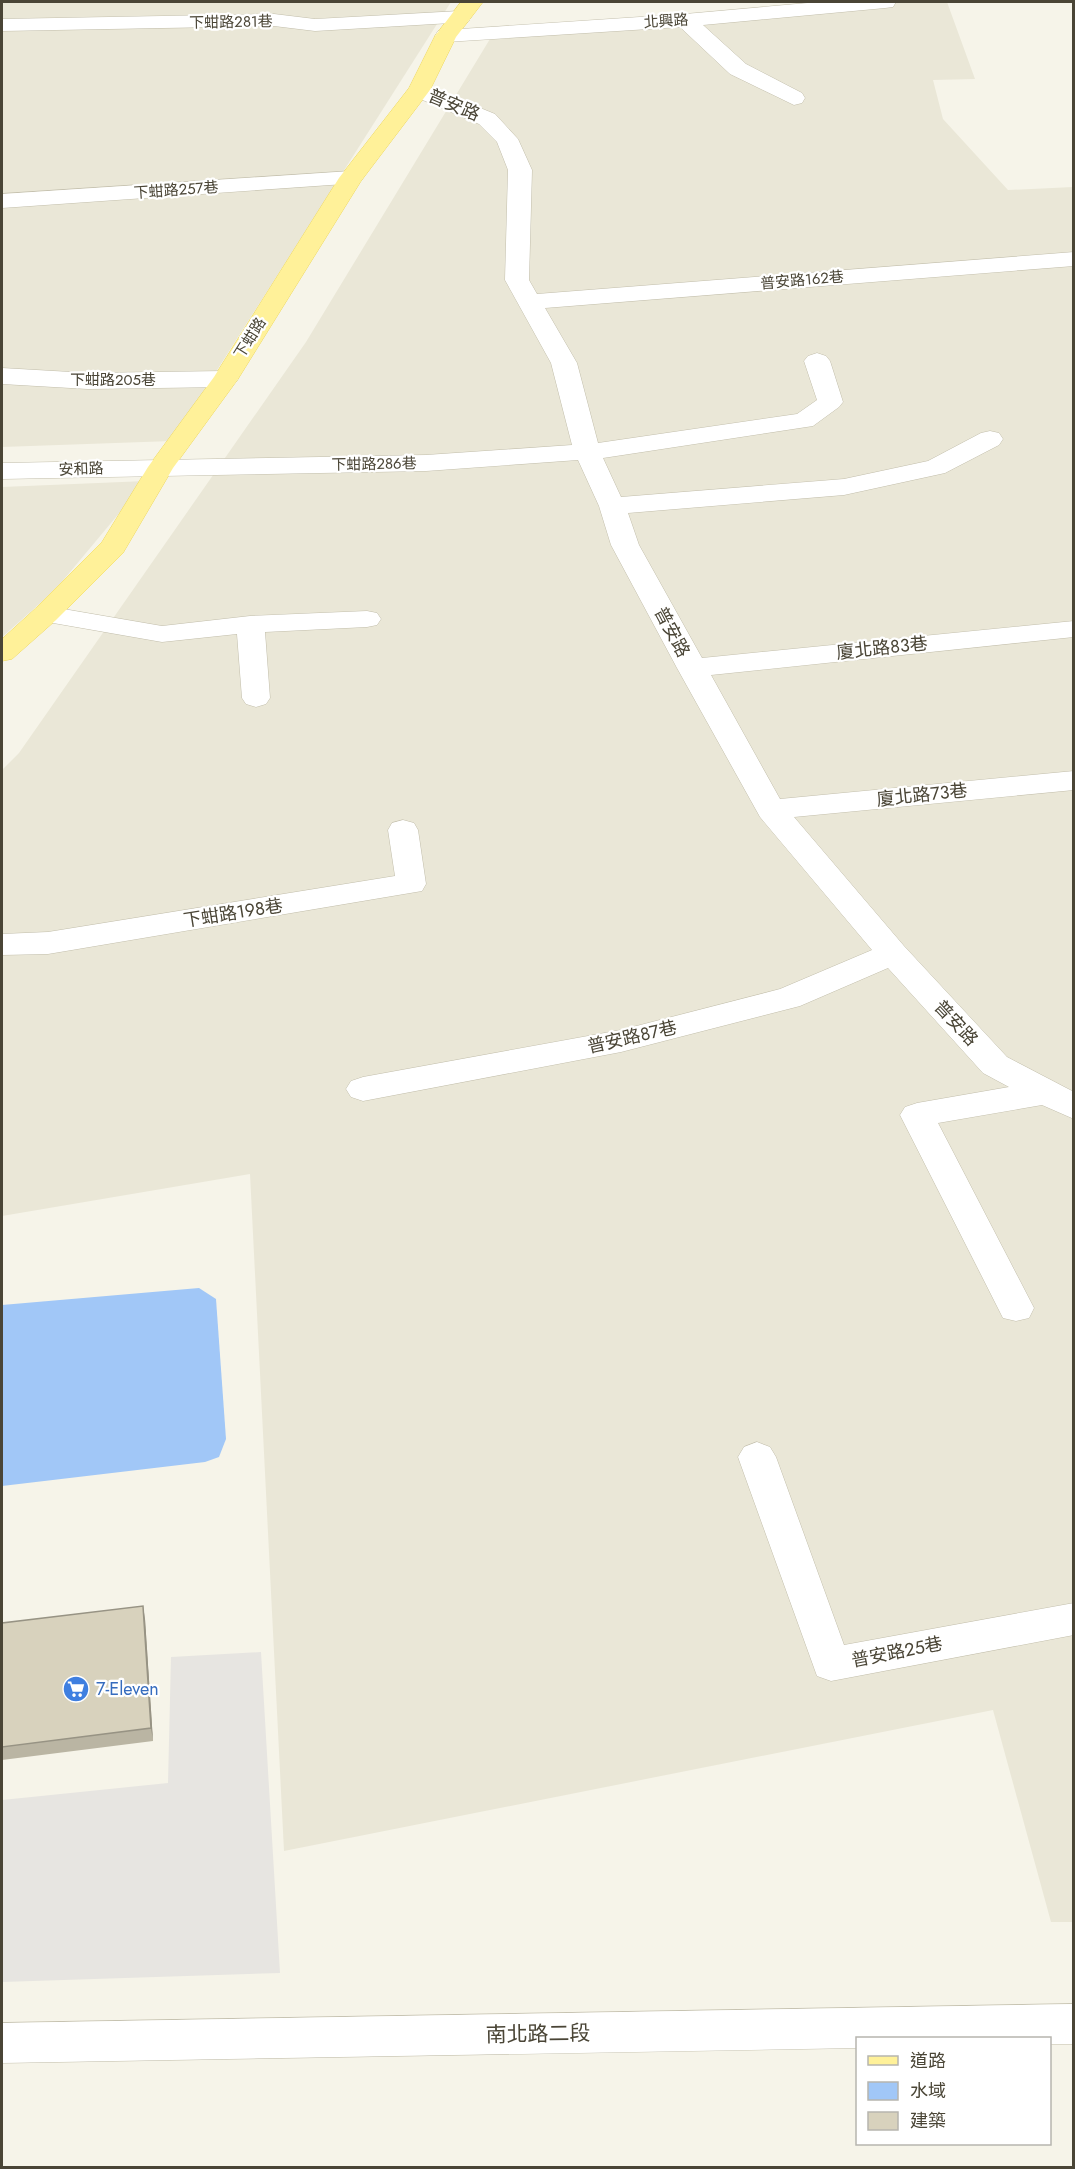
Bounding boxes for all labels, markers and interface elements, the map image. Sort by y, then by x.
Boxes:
street label: 北興路 [643,8,689,34]
street label: 下蚶路281巷 [189,10,273,34]
street label: 普安路 [424,82,484,128]
street label: 下蚶路257巷 [133,176,219,204]
street label: 普安路162巷 [759,265,845,295]
street label: 下蚶路 [229,313,271,363]
street label: 下蚶路205巷 [70,369,156,391]
street label: 下蚶路286巷 [331,452,417,476]
street label: 安和路 [58,457,104,481]
street label: 普安路 [648,602,696,662]
street label: 廈北路83巷 [835,630,929,666]
street label: 廈北路73巷 [875,777,969,813]
street label: 下蚶路198巷 [181,892,285,934]
street label: 普安路 [928,994,984,1052]
street label: 普安路87巷 [585,1014,679,1060]
street label: 普安路25巷 [849,1630,945,1674]
supermarket icon: 7-Eleven [61,1674,91,1704]
place label: 7-Eleven [96,1676,159,1702]
street label: 南北路二段 [485,2018,591,2050]
legend [856,2037,1051,2145]
text: 道路 [910,2048,946,2074]
text: 水域 [910,2078,946,2104]
text: 建築 [910,2108,946,2134]

